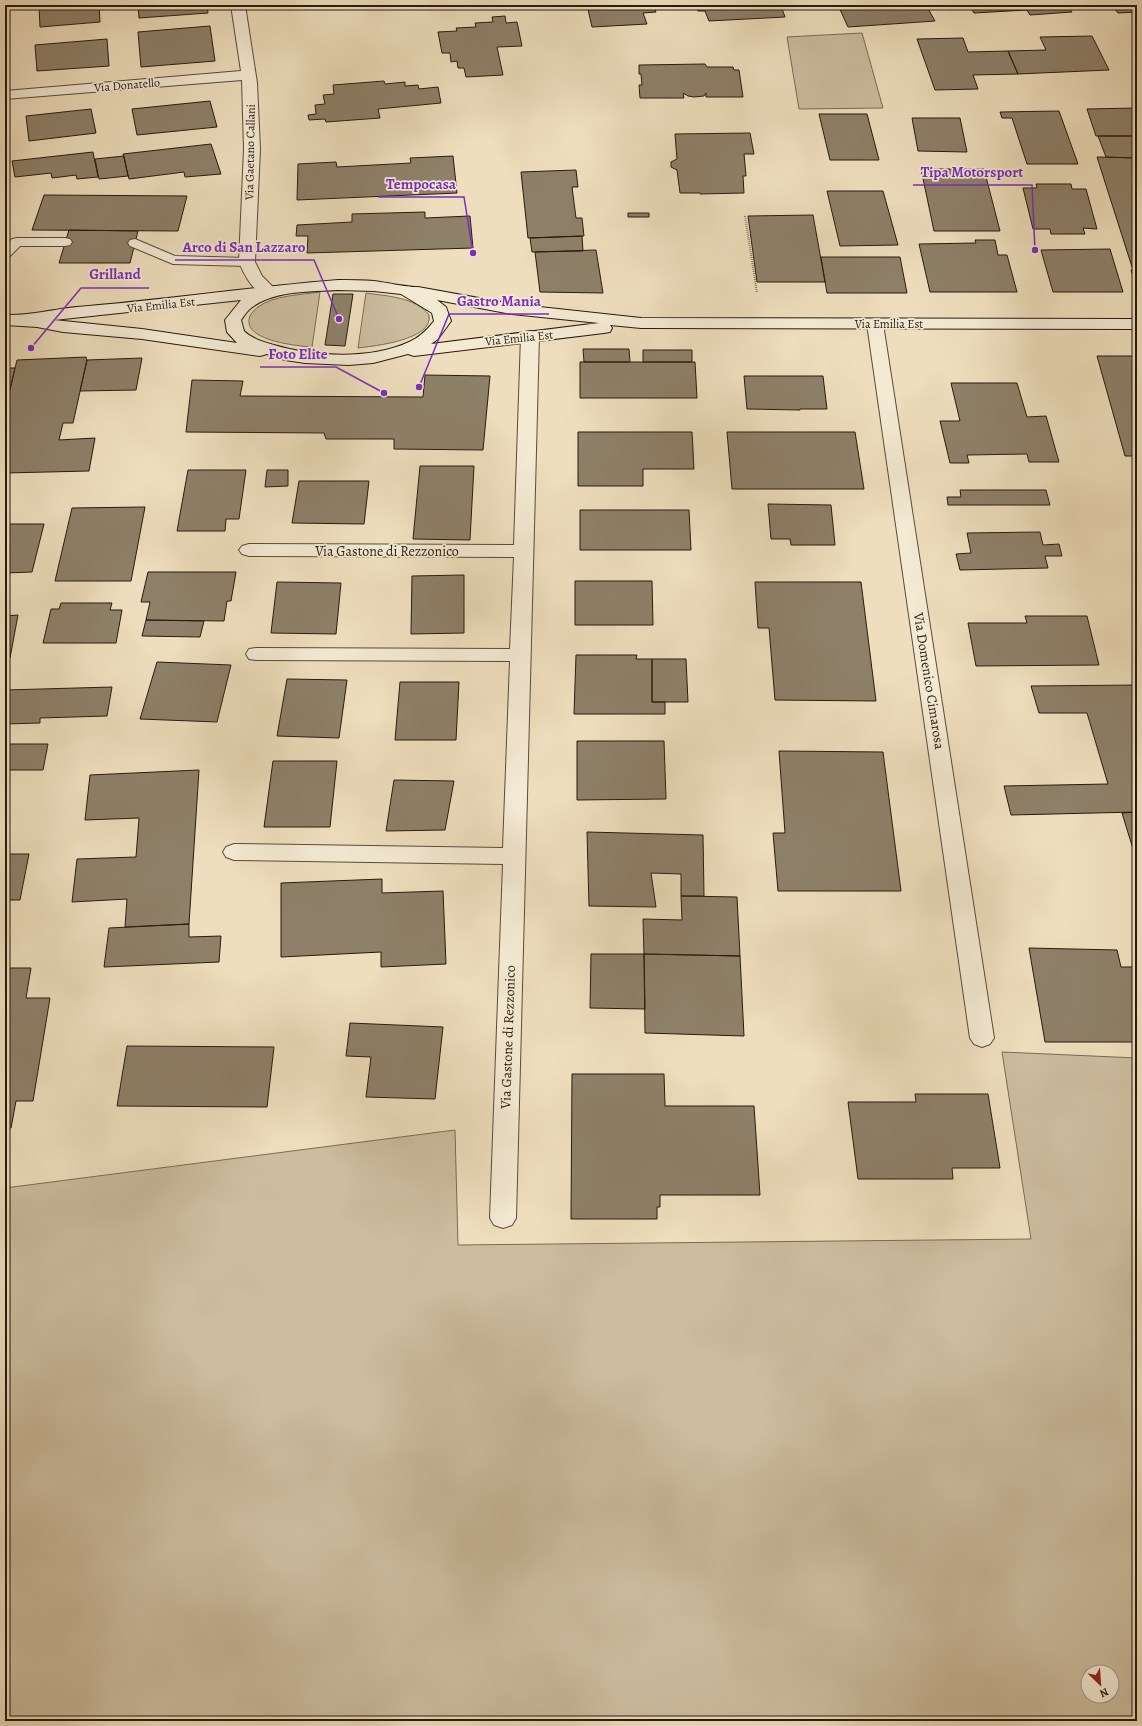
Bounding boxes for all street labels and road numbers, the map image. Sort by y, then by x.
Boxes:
street label: Via Donatello [92,74,161,96]
street label: Via Gaetano Callani [241,104,259,201]
street label: Via Emilia Est [125,293,196,317]
street label: Via Emilia Est [854,316,923,332]
street label: Via Emilia Est [483,326,554,350]
street label: Via Gastone di Rezzonico [314,542,459,561]
street label: Via Domenico Cimarosa [909,610,949,751]
street label: Via Gastone di Rezzonico [496,965,520,1110]

